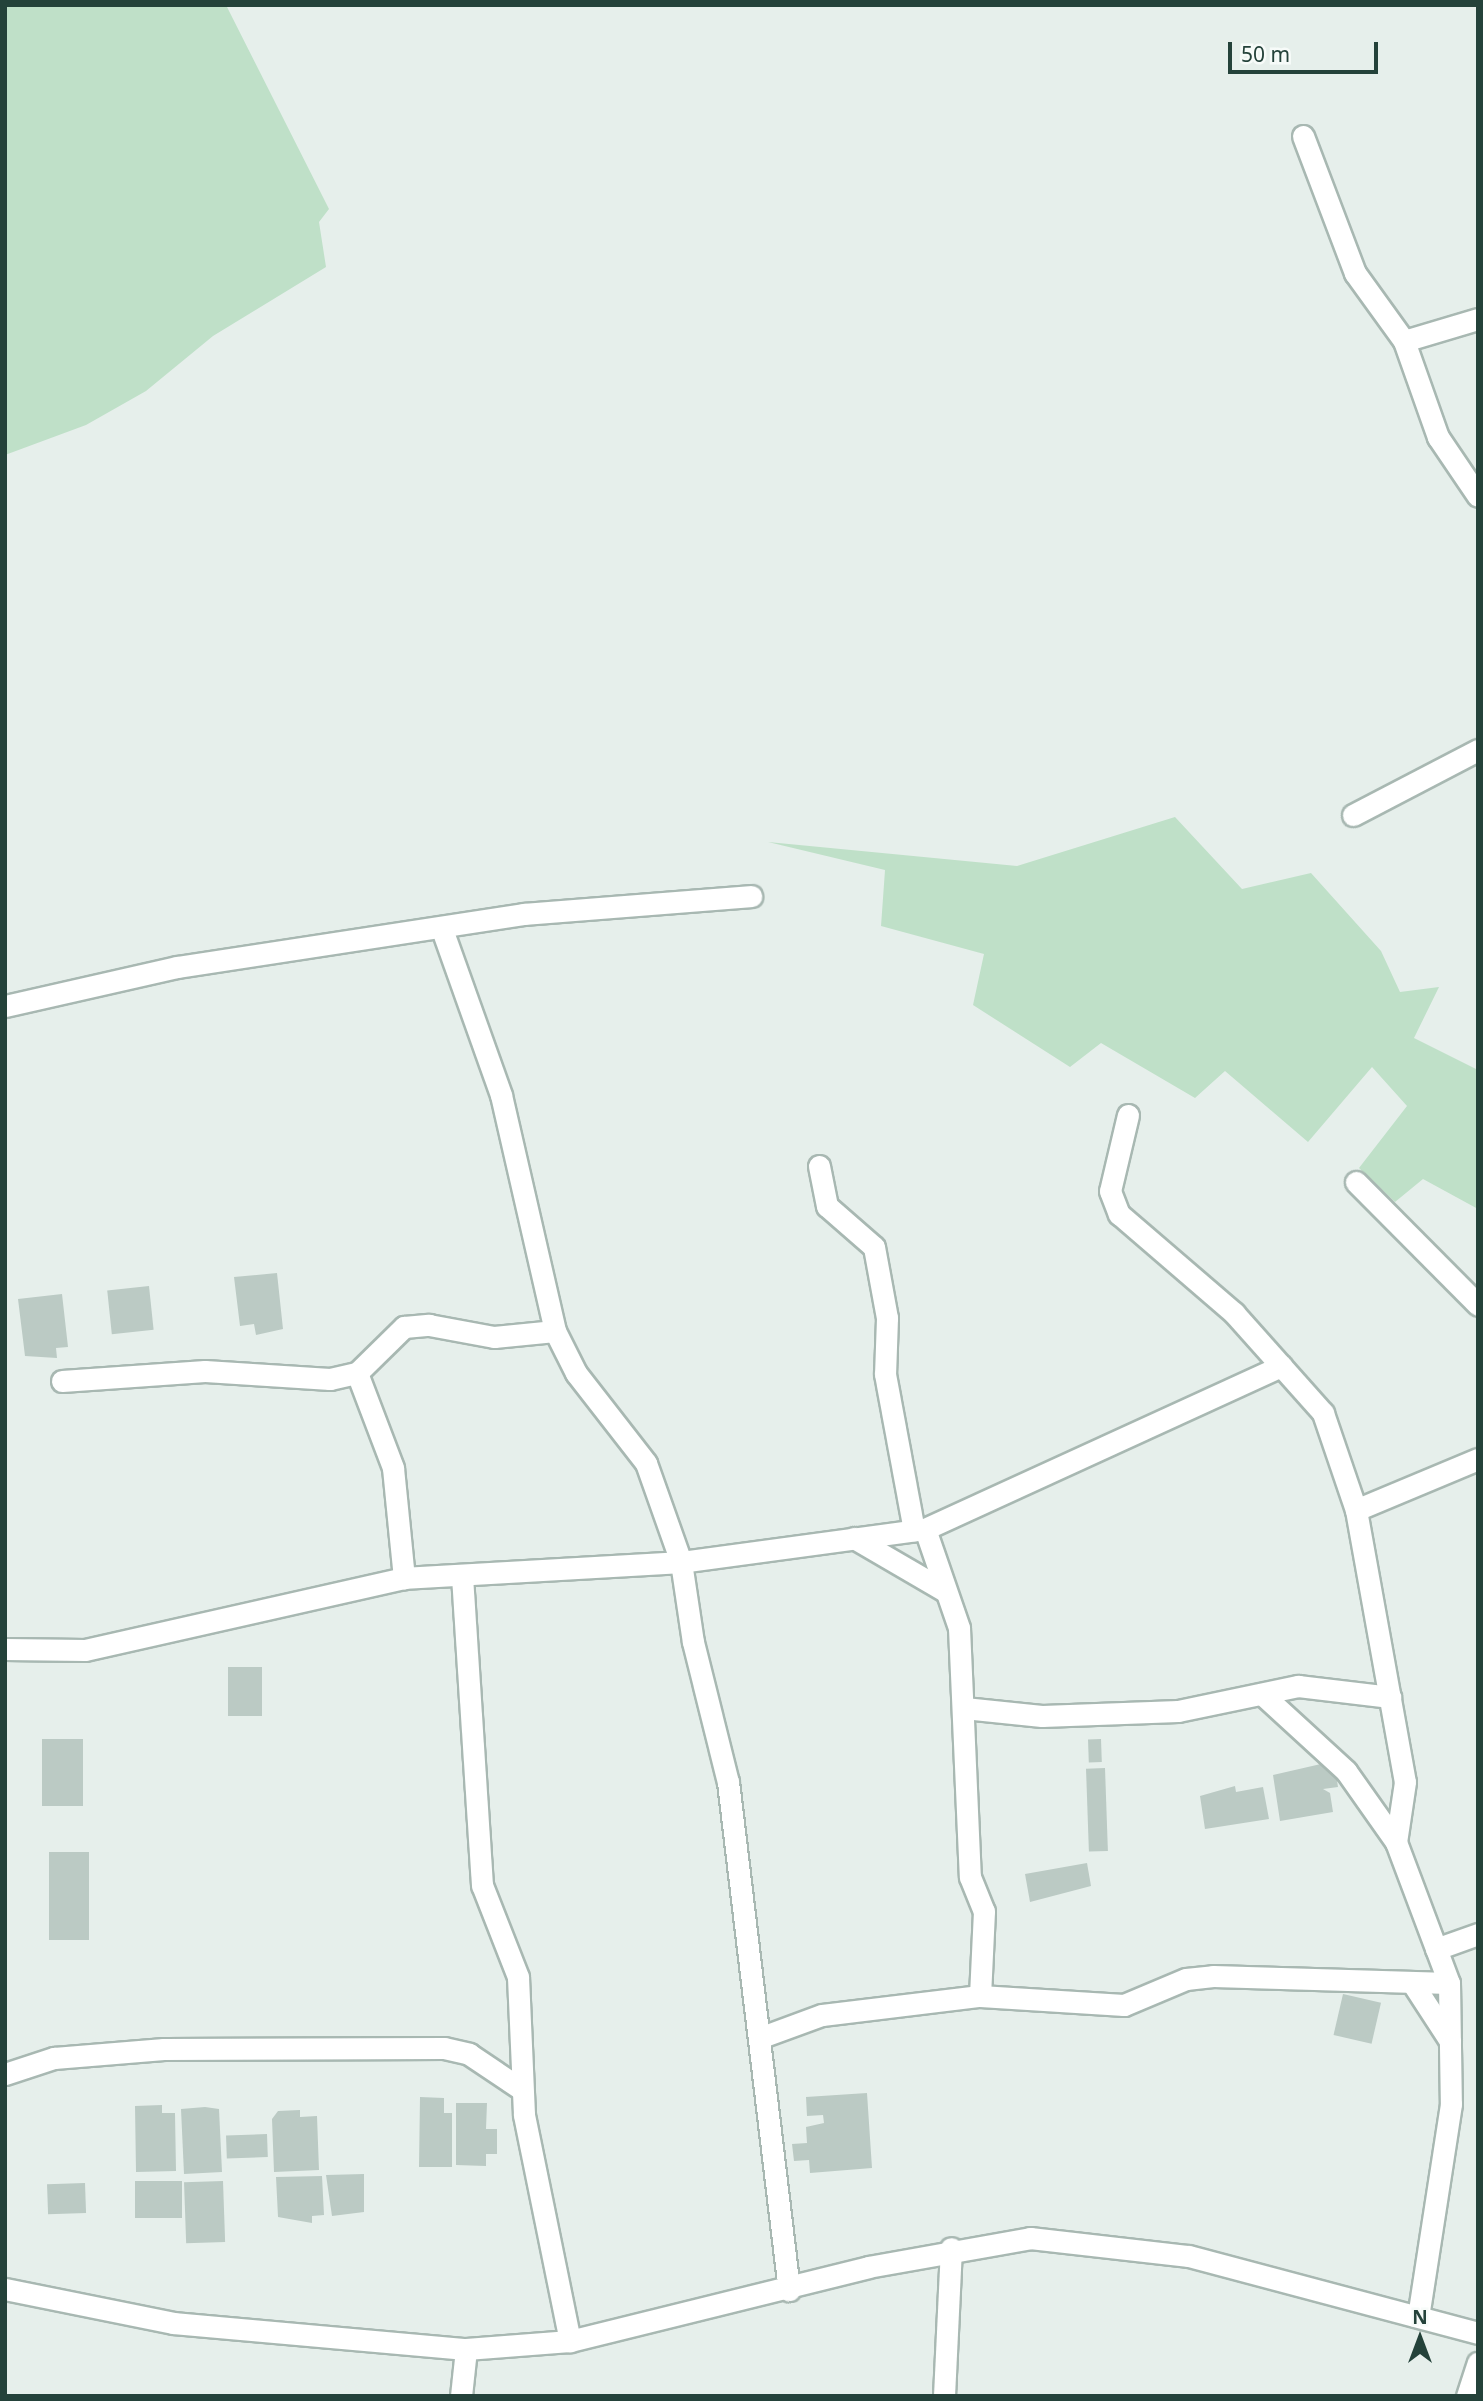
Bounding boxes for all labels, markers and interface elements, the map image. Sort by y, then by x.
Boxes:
scale bar [1231,28,1382,72]
text: 50 m [1241,40,1290,68]
north arrow [1385,2303,1455,2373]
text: N [1412,2304,1428,2330]

